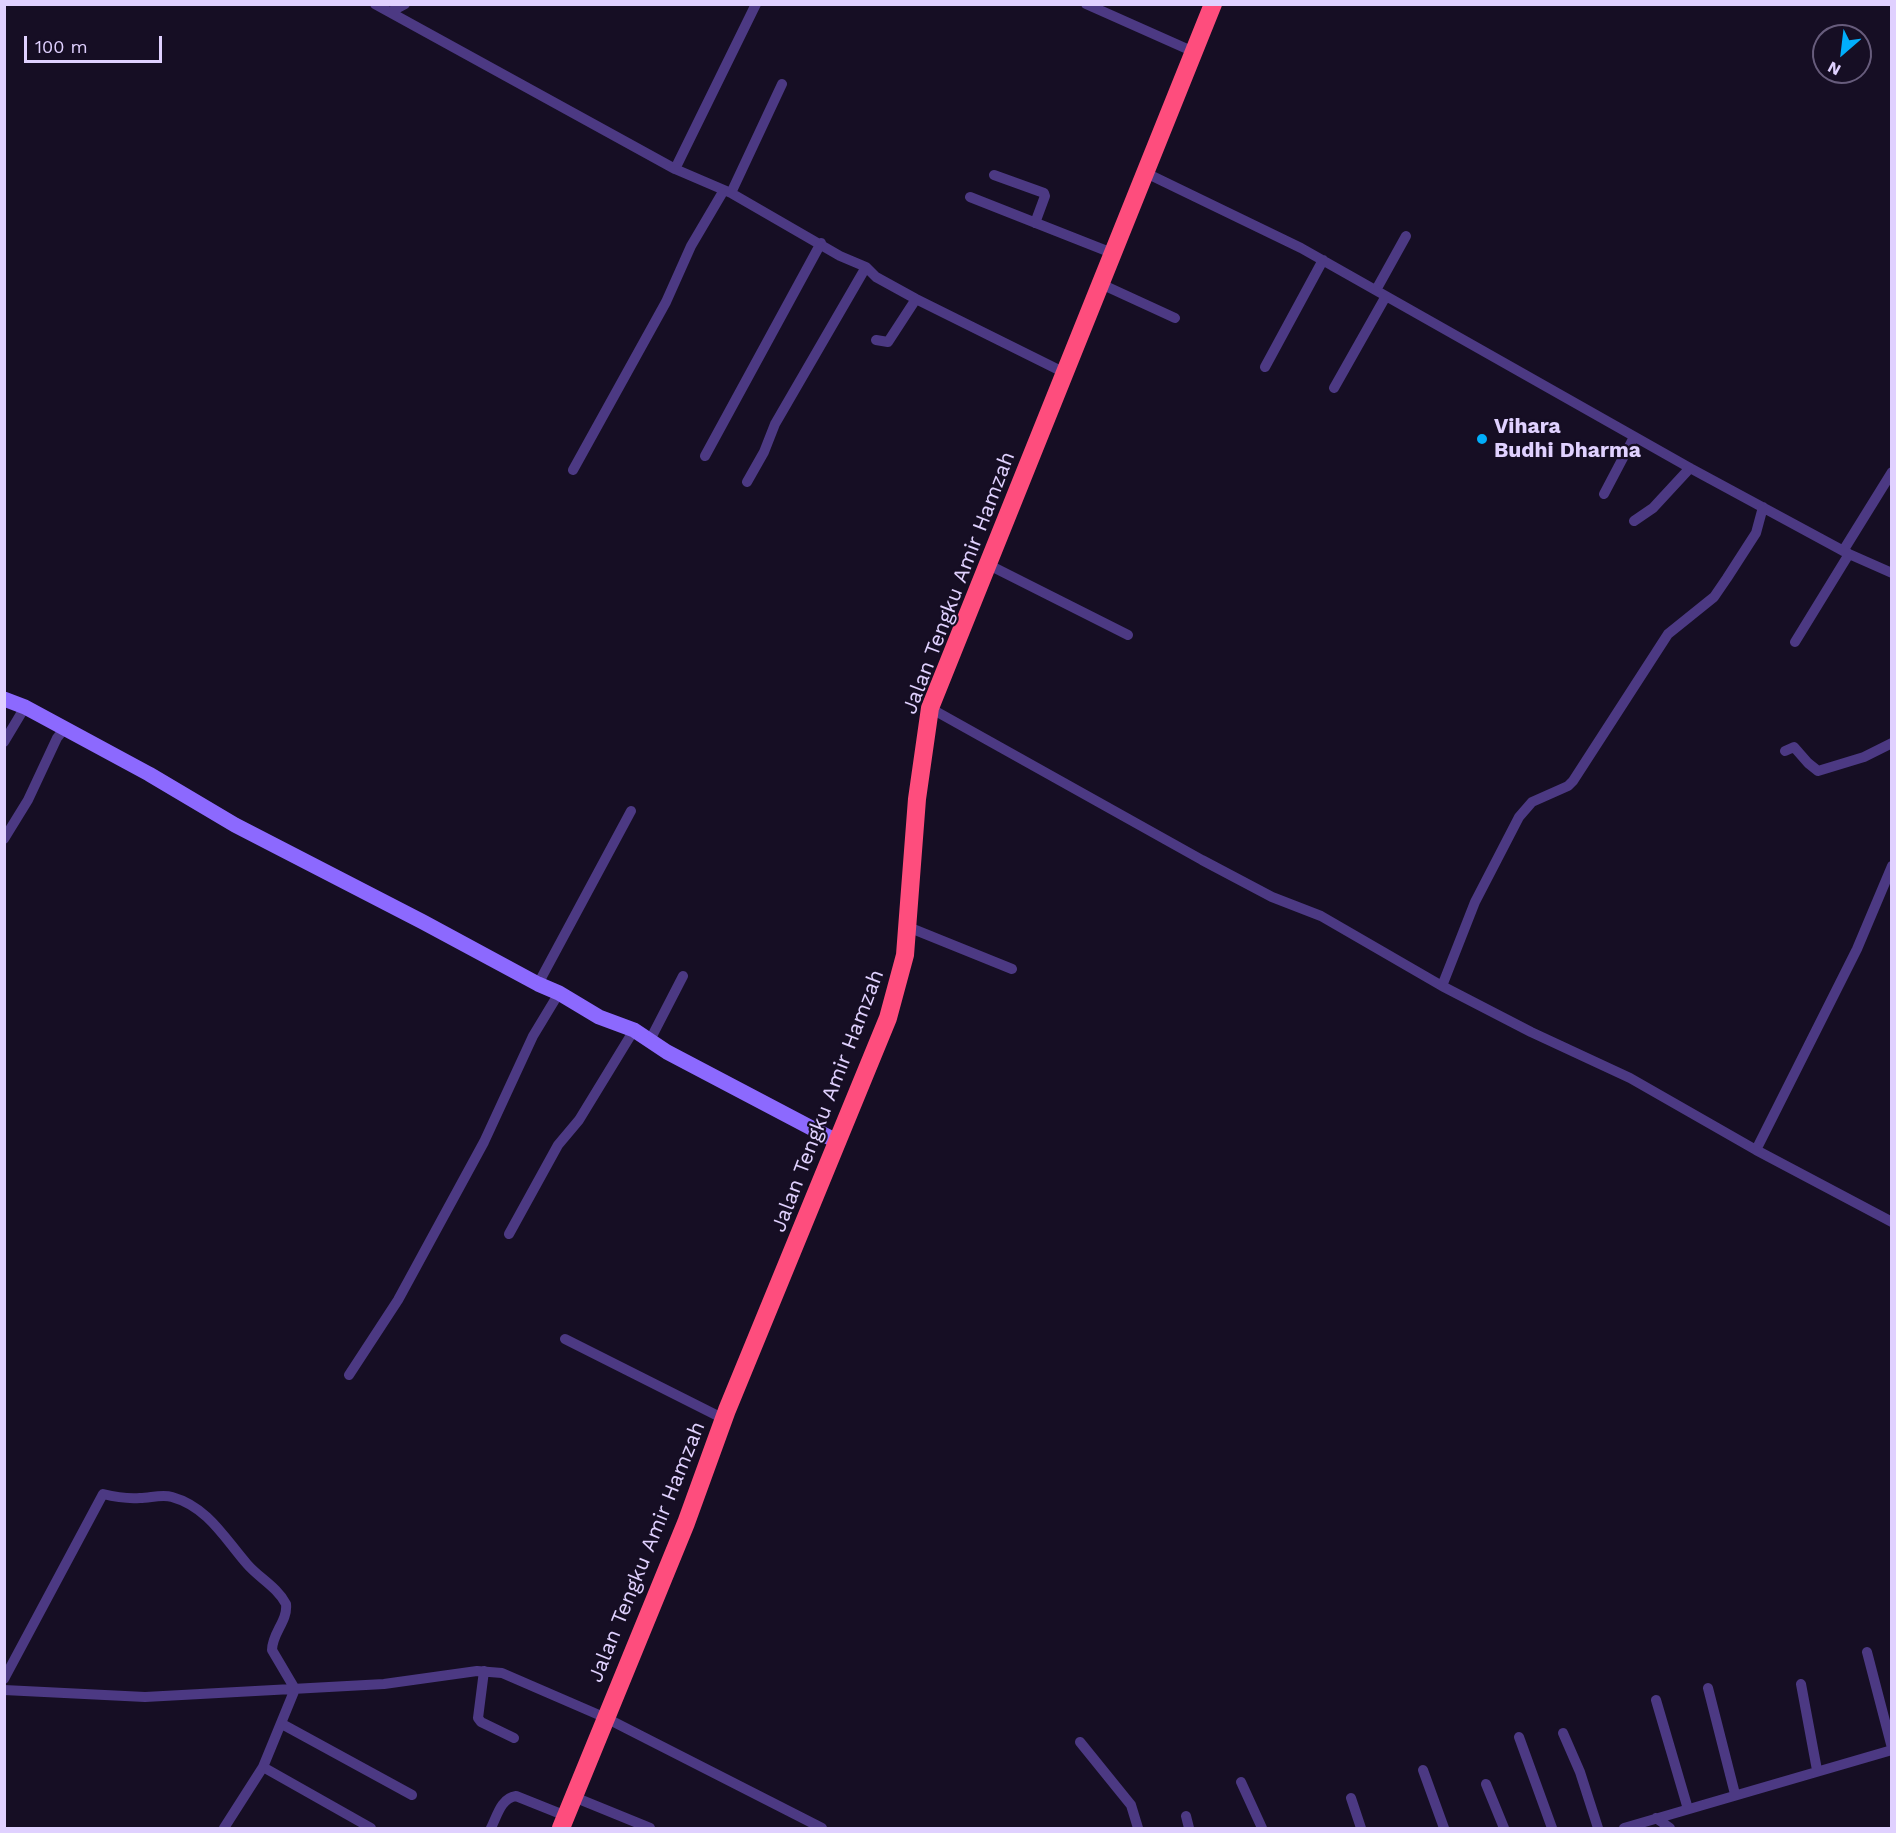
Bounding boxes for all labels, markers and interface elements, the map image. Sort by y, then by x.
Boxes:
scale bar [27,24,165,62]
north arrow [1812,24,1872,84]
text: 100 m [35,36,88,57]
text: N [1825,57,1844,80]
place label: Vihara Budhi Dharma [1494,414,1641,464]
marker: Vihara Budhi Dharma [1475,432,1489,446]
street label: Jalan Tengku Amir Hamzah [897,448,1021,718]
street label: Jalan Tengku Amir Hamzah [766,966,890,1236]
street label: Jalan Tengku Amir Hamzah [583,1418,711,1686]

